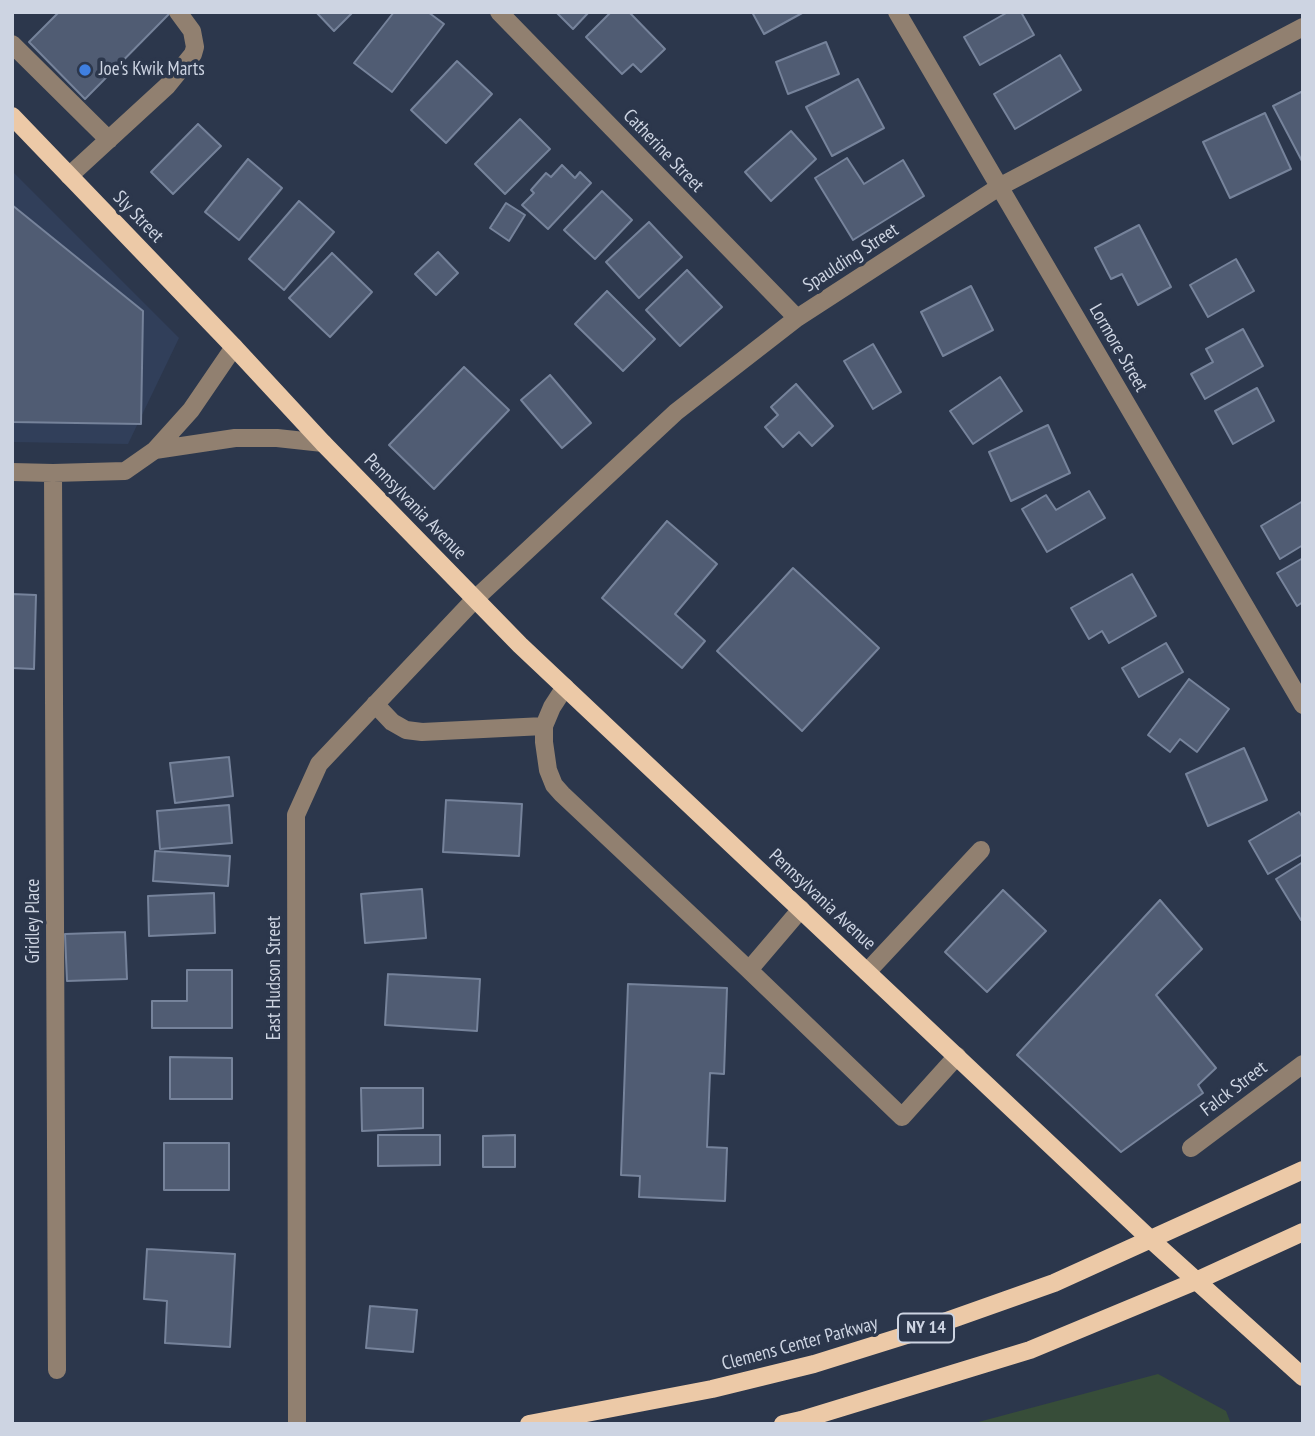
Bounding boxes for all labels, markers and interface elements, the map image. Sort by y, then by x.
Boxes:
place label: Joe's Kwik Marts [99,59,205,81]
marker: Joe's Kwik Marts [77,62,93,78]
street label: Catherine Street [618,105,708,197]
street label: Sly Street [108,186,168,248]
street label: Spaulding Street [799,219,903,297]
street label: Lormore Street [1084,300,1152,396]
street label: Pennsylvania Avenue [359,450,471,564]
street label: Pennsylvania Avenue [764,845,880,955]
street label: Gridley Place [23,879,45,963]
street label: East Hudson Street [264,916,286,1040]
street label: Falck Street [1196,1057,1272,1121]
street label: Clemens Center Parkway [719,1312,881,1376]
road number: NY 14 [898,1314,954,1343]

